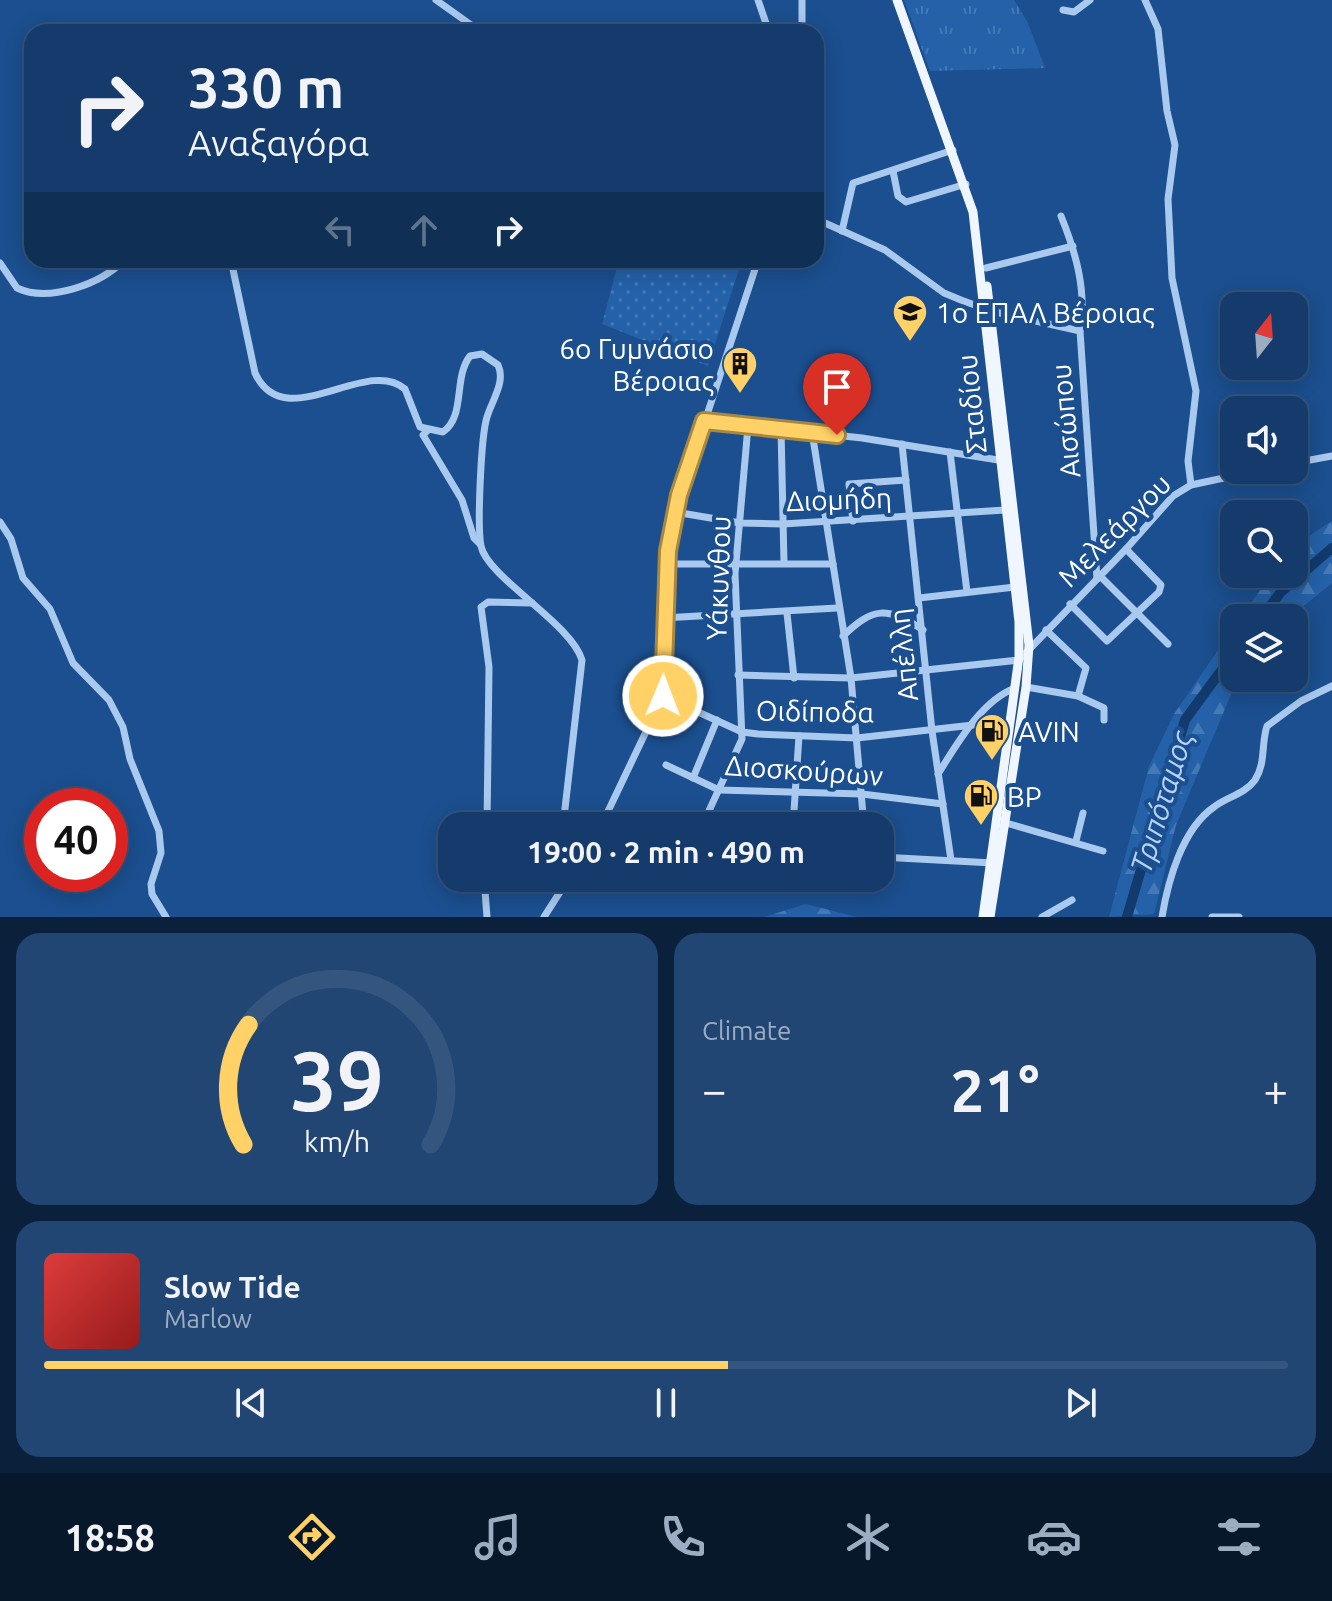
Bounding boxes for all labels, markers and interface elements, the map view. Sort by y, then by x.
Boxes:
icon: right [56,56,160,160]
text: 330 m [188,56,344,119]
text: Αναξαγόρα [188,122,369,163]
icon: left [318,208,362,252]
icon: ahead [402,208,446,252]
icon: right [486,208,530,252]
north arrow [1220,292,1308,380]
map controls [1220,292,1308,692]
school or university icon: 1ο ΕΠΑΛ Βέροιας [891,293,929,343]
place label: 1ο ΕΠΑΛ Βέροιας [936,297,1155,329]
place label: 6ο Γυμνάσιο Βέροιας [559,333,714,397]
building icon: 6ο Γυμνάσιο Βέροιας [721,345,759,395]
pin [803,353,871,435]
street label: Σταδίου [950,353,992,455]
street label: Αισώπου [1045,363,1085,479]
icon: arrive [815,365,859,409]
button: sound [1220,396,1308,484]
street label: Μελεάργου [1052,468,1176,592]
street label: Διομήδη [786,482,892,516]
button: search [1220,500,1308,588]
street label: Υάκυνθου [700,515,736,641]
button: layers [1220,604,1308,692]
street label: Απέλλη [883,607,923,703]
position arrow [621,654,705,738]
street label: Οιδίποδα [756,694,875,728]
fuel station icon: AVIN [973,712,1011,762]
place label: AVIN [1018,716,1080,747]
water label: Τριπόταμος [1123,726,1199,877]
street label: Διοσκούρων [724,749,885,791]
fuel station icon: BP [962,777,1000,827]
place label: BP [1007,781,1042,812]
speed limit sign: 40 [24,788,128,892]
text: 19:00 · 2 min · 490 m [527,835,805,869]
text: Climate [702,1016,791,1045]
text: 39 [290,1033,384,1127]
text: 21° [951,1056,1039,1123]
text: − [702,1065,727,1114]
text: + [1263,1065,1288,1114]
text: km/h [304,1125,370,1157]
text: Slow Tide [164,1270,301,1304]
text: Marlow [164,1304,252,1333]
icon: previous [229,1381,273,1425]
icon: pause [644,1381,688,1425]
icon: next [1059,1381,1103,1425]
icon: directions [284,1509,340,1565]
icon: music [470,1509,526,1565]
icon: phone [655,1509,711,1565]
icon: climate [840,1509,896,1565]
icon: car [1026,1509,1082,1565]
icon: filters [1211,1509,1267,1565]
text: 18:58 [65,1517,155,1558]

